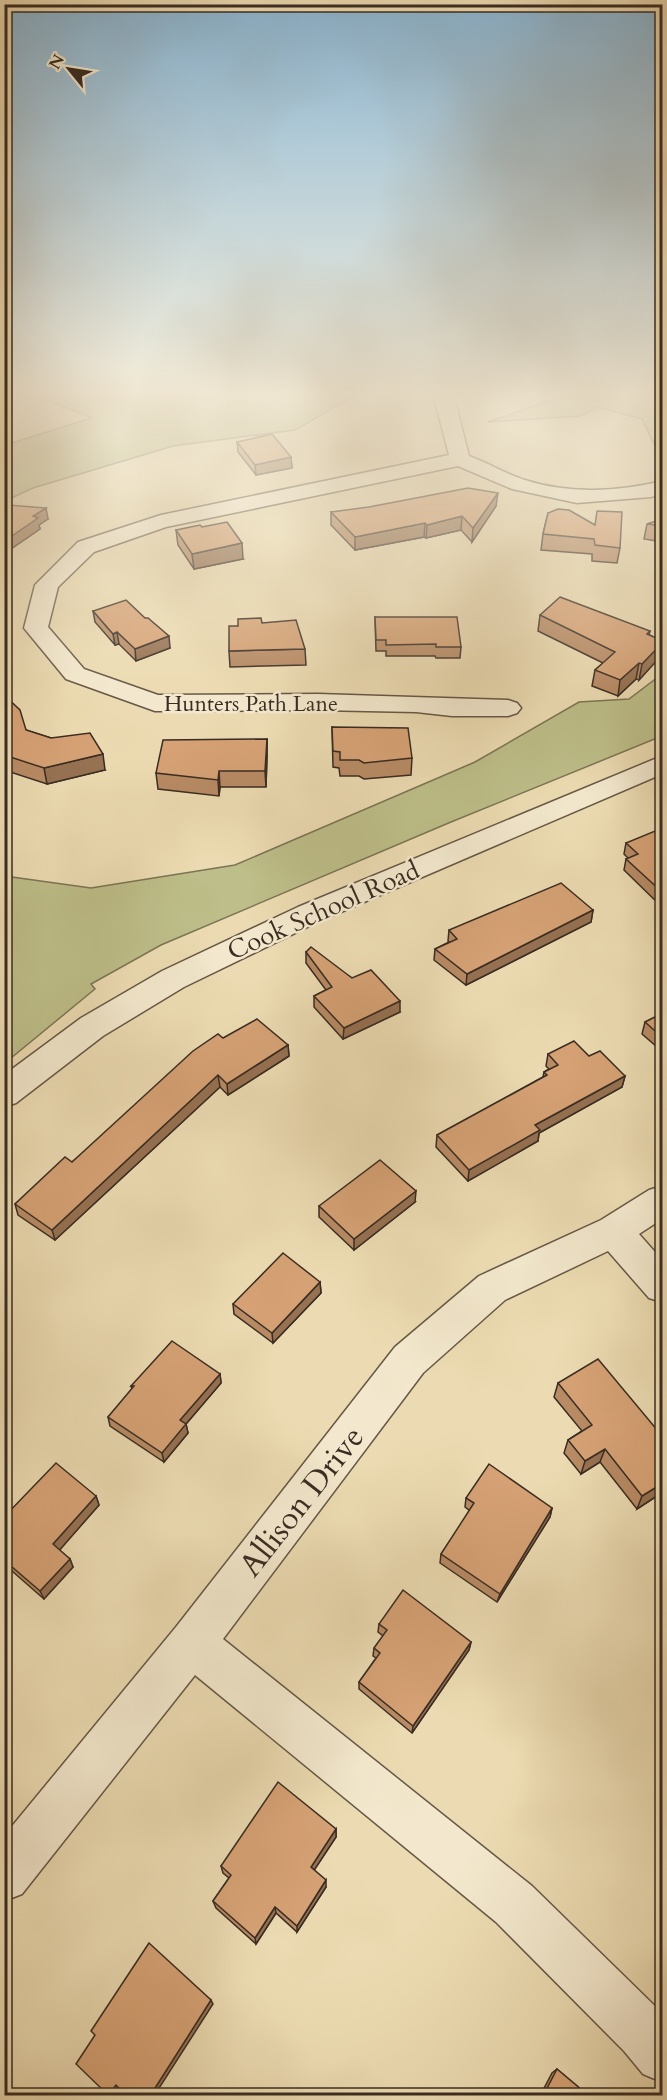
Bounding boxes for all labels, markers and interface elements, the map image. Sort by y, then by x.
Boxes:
north arrow [39,39,99,99]
text: N [44,50,70,74]
street label: Hunters Path Lane [164,689,338,719]
street label: Cook School Road [222,852,425,969]
street label: Allison Drive [229,1417,375,1586]

